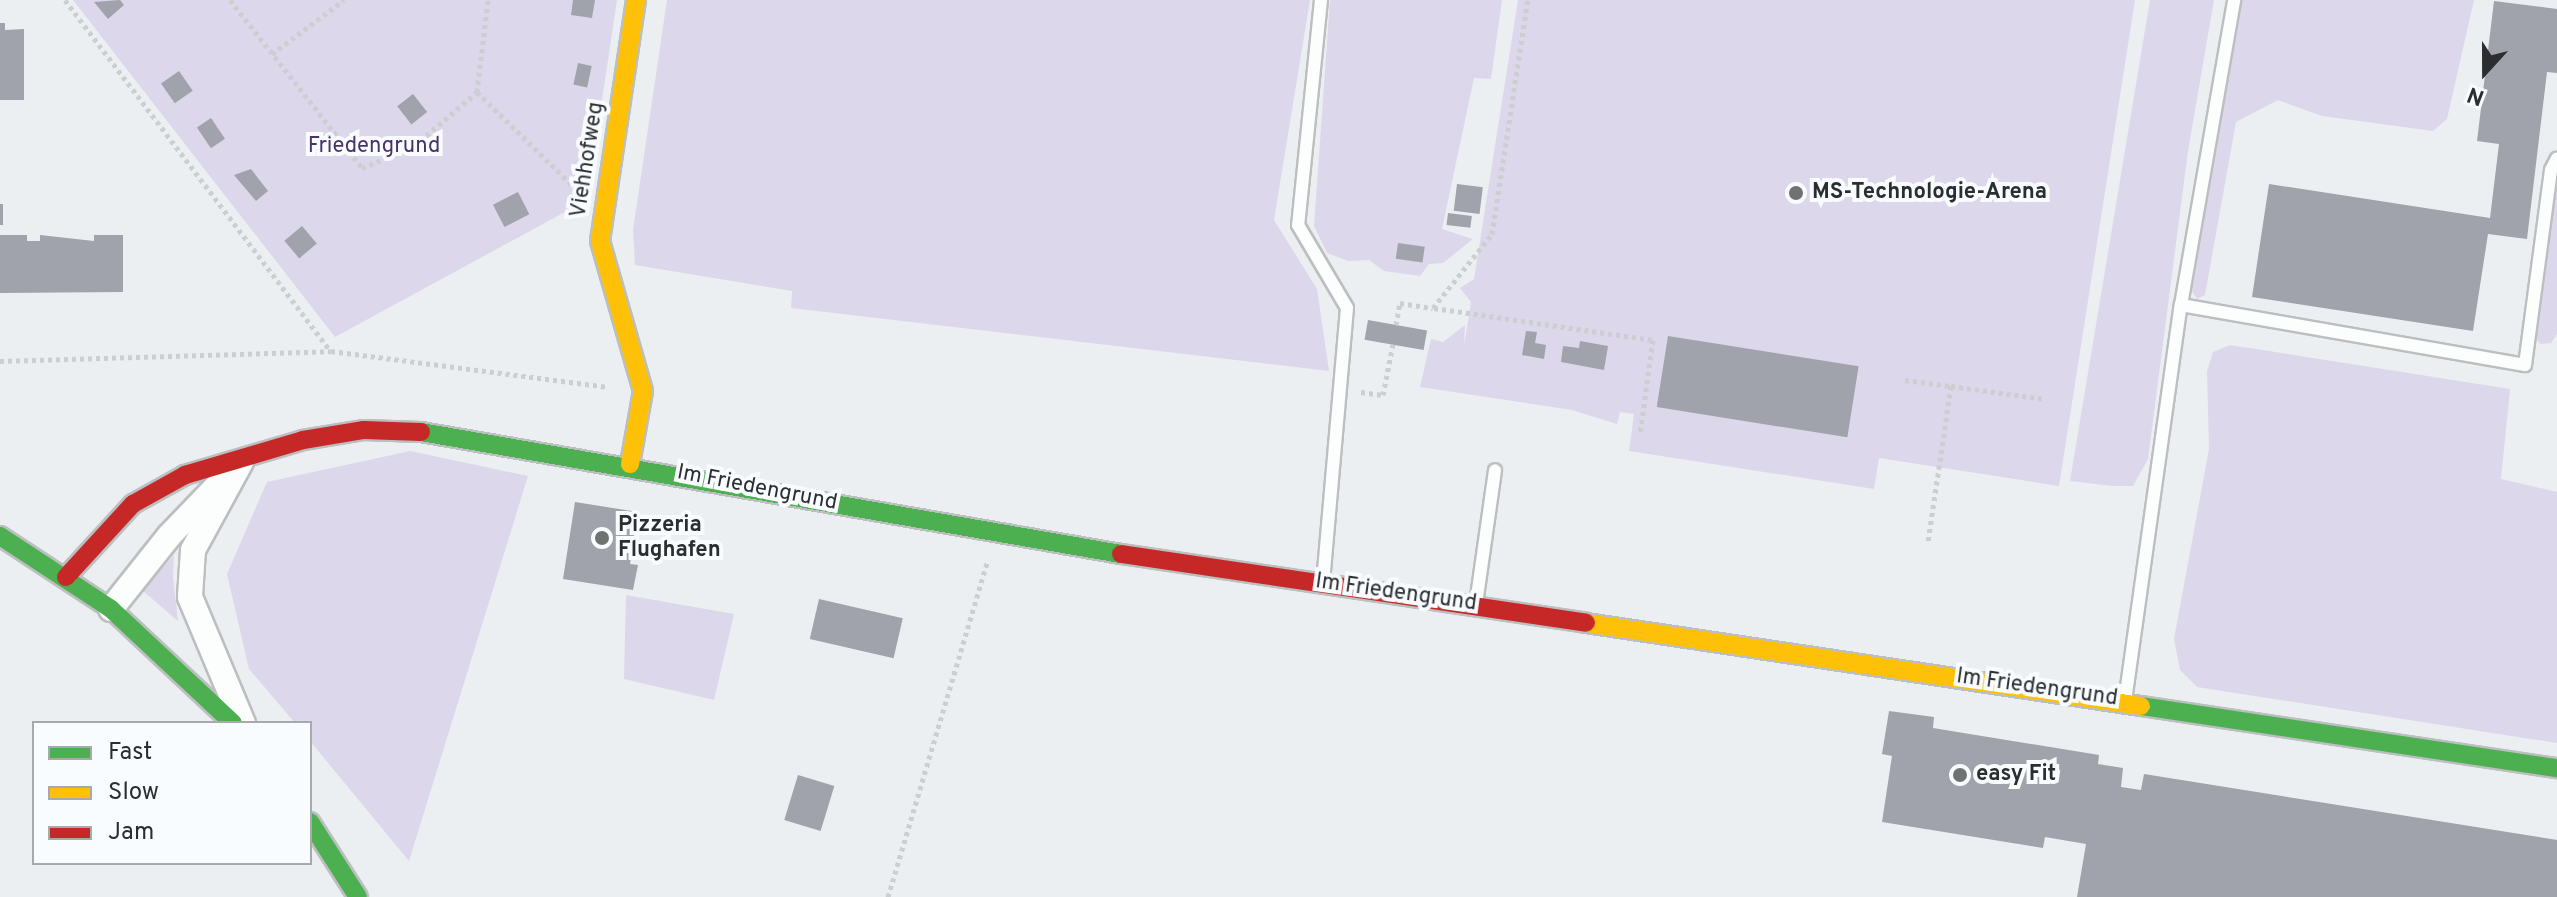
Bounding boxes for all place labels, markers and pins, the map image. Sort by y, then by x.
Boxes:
place label: MS-Technologie-Arena [1812,180,2047,206]
marker: MS-Technologie-Arena [1787,184,1805,202]
place label: Pizzeria Flughafen [618,512,721,564]
marker: Pizzeria Flughafen [593,529,611,547]
place label: easy Fit [1976,762,2056,788]
marker: easy Fit [1951,766,1969,784]

